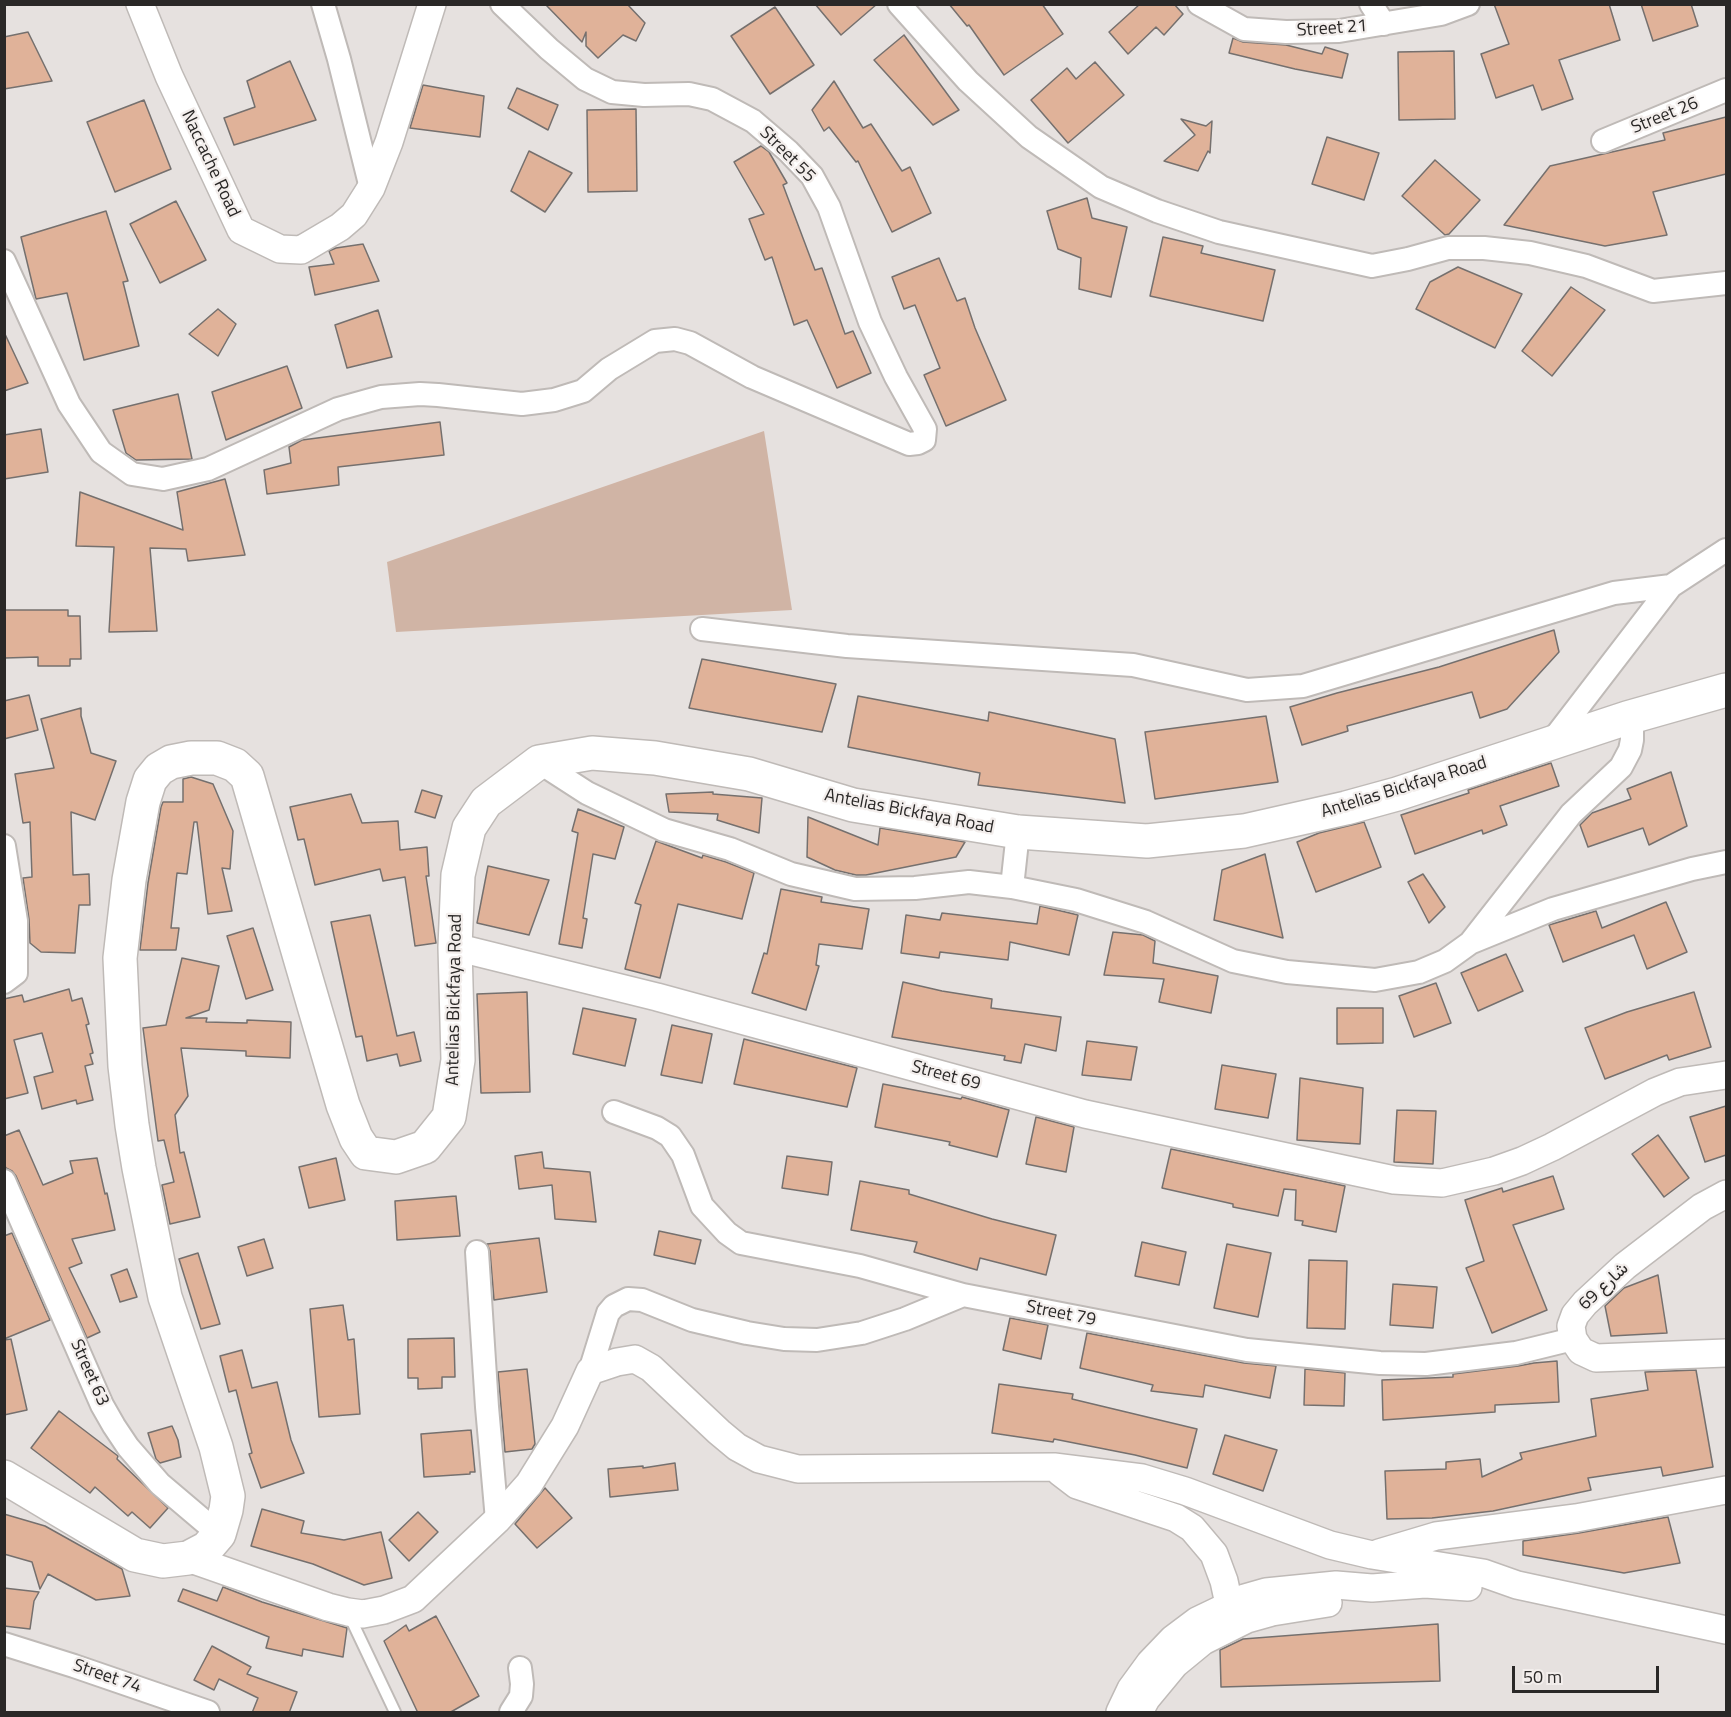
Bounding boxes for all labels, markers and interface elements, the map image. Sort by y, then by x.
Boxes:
street label: Street 21 [1296,16,1368,42]
street label: Street 26 [1628,93,1702,139]
street label: Naccache Road [176,107,244,221]
street label: Street 55 [754,122,820,188]
street label: Antelias Bickfaya Road [1319,753,1489,823]
street label: Antelias Bickfaya Road [822,785,996,839]
street label: Antelias Bickfaya Road [443,914,467,1086]
street label: Street 69 [909,1056,983,1096]
street label: شارع 69 [1575,1259,1633,1315]
street label: Street 79 [1024,1297,1098,1331]
street label: Street 63 [65,1336,113,1410]
scale bar [1515,1654,1662,1692]
street label: Street 74 [70,1655,144,1699]
text: 50 m [1523,1663,1562,1690]

